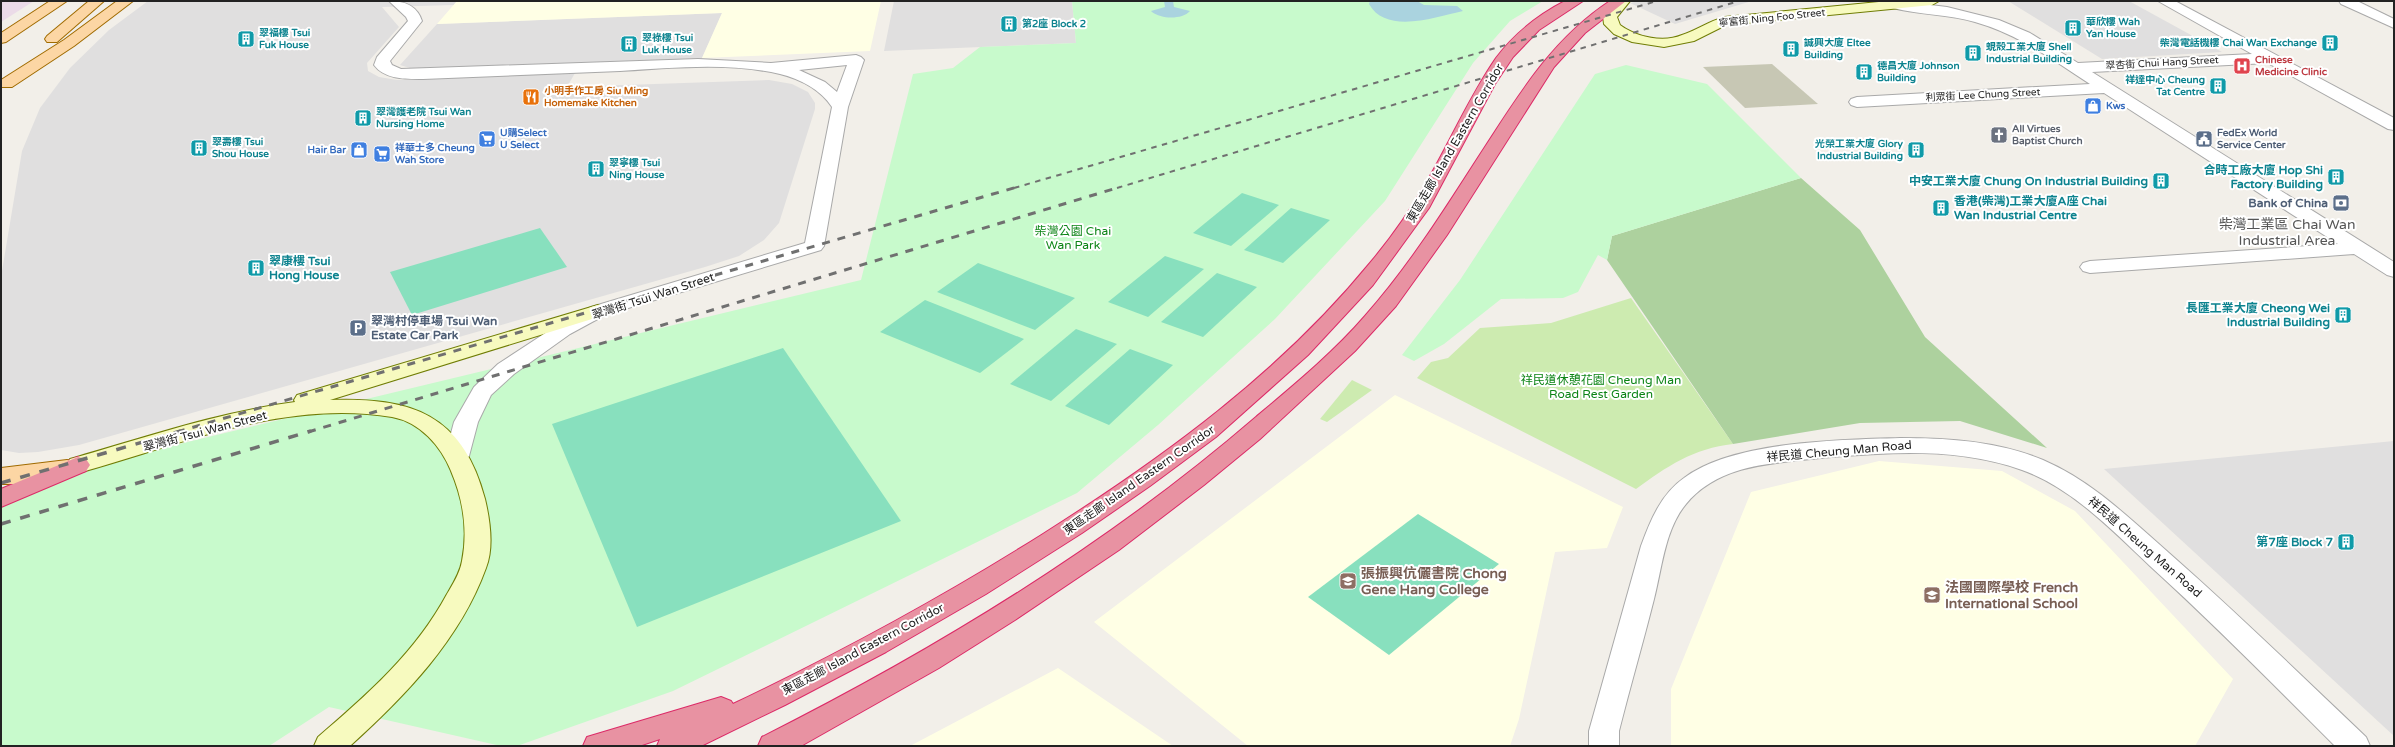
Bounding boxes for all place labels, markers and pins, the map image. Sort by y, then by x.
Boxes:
building icon: 第2座 Block 2 [999,14,1019,34]
place label: 華欣樓 Wah Yan House [2086,16,2140,40]
place label: 第2座 Block 2 [1022,18,1086,30]
building icon: 華欣樓 Wah Yan House [2063,18,2083,38]
place label: 翠福樓 Tsui Fuk House [259,27,311,51]
building icon: 翠福樓 Tsui Fuk House [236,29,256,49]
place label: 翠祿樓 Tsui Luk House [642,32,694,56]
building icon: 柴灣電話機樓 Chai Wan Exchange [2320,33,2340,53]
building icon: 翠祿樓 Tsui Luk House [619,34,639,54]
place label: 誠興大廈 Eltee Building [1804,37,1871,61]
place label: 柴灣電話機樓 Chai Wan Exchange [2160,37,2317,49]
building icon: 誠興大廈 Eltee Building [1781,39,1801,59]
place label: 蜆殼工業大廈 Shell Industrial Building [1986,41,2072,65]
building icon: 蜆殼工業大廈 Shell Industrial Building [1963,43,1983,63]
place label: Chinese Medicine Clinic [2255,54,2328,78]
hospital icon: Chinese Medicine Clinic [2232,56,2252,76]
place label: 德昌大廈 Johnson Building [1877,60,1960,84]
building icon: 德昌大廈 Johnson Building [1854,62,1874,82]
place label: 祥達中心 Cheung Tat Centre [2125,74,2205,98]
building icon: 祥達中心 Cheung Tat Centre [2208,76,2228,96]
place label: 小明手作工房 Siu Ming Homemake Kitchen [544,85,648,109]
restaurant icon: 小明手作工房 Siu Ming Homemake Kitchen [521,87,541,107]
shop icon: Kws [2083,96,2103,116]
place label: Kws [2106,100,2126,112]
place label: 翠灣護老院 Tsui Wan Nursing Home [376,106,471,130]
building icon: 翠灣護老院 Tsui Wan Nursing Home [353,108,373,128]
place label: All Virtues Baptist Church [2012,123,2083,147]
church icon: All Virtues Baptist Church [1989,125,2009,145]
place label: U購Select U Select [500,127,547,151]
place label: FedEx World Service Center [2217,127,2286,151]
supermarket icon: U購Select U Select [477,129,497,149]
public building icon: FedEx World Service Center [2194,129,2214,149]
place label: 翠壽樓 Tsui Shou House [212,136,269,160]
building icon: 翠壽樓 Tsui Shou House [189,138,209,158]
place label: 光榮工業大廈 Glory Industrial Building [1815,138,1904,162]
shop icon: Hair Bar [349,140,369,160]
building icon: 光榮工業大廈 Glory Industrial Building [1906,140,1926,160]
place label: 祥華士多 Cheung Wah Store [395,142,475,166]
place label: Hair Bar [308,144,346,156]
supermarket icon: 祥華士多 Cheung Wah Store [372,144,392,164]
place label: 翠寧樓 Tsui Ning House [609,157,665,181]
building icon: 翠寧樓 Tsui Ning House [586,159,606,179]
place label: 合時工廠大廈 Hop Shi Factory Building [2203,163,2323,192]
building icon: 合時工廠大廈 Hop Shi Factory Building [2326,167,2346,187]
building icon: 中安工業大廈 Chung On Industrial Building [2151,171,2171,191]
place label: 中安工業大廈 Chung On Industrial Building [1909,174,2148,189]
bank icon: Bank of China [2331,193,2351,213]
place label: 香港(柴灣)工業大廈A座 Chai Wan Industrial Centre [1954,194,2107,222]
place label: Bank of China [2248,196,2328,210]
building icon: 香港(柴灣)工業大廈A座 Chai Wan Industrial Centre [1931,198,1951,218]
place label: 翠康樓 Tsui Hong House [269,254,339,283]
building icon: 翠康樓 Tsui Hong House [246,258,266,278]
place label: 長匯工業大廈 Cheong Wei Industrial Building [2186,301,2330,330]
building icon: 長匯工業大廈 Cheong Wei Industrial Building [2333,305,2353,325]
place label: 翠灣村停車場 Tsui Wan Estate Car Park [371,314,497,342]
parking icon: 翠灣村停車場 Tsui Wan Estate Car Park [348,318,368,338]
building icon: 第7座 Block 7 [2336,532,2356,552]
place label: 第7座 Block 7 [2256,535,2333,549]
place label: 張振興伉儷書院 Chong Gene Hang College [1361,565,1507,598]
school or university icon: 張振興伉儷書院 Chong Gene Hang College [1338,571,1358,591]
place label: 法國國際學校 French International School [1945,579,2078,612]
school or university icon: 法國國際學校 French International School [1922,585,1942,605]

